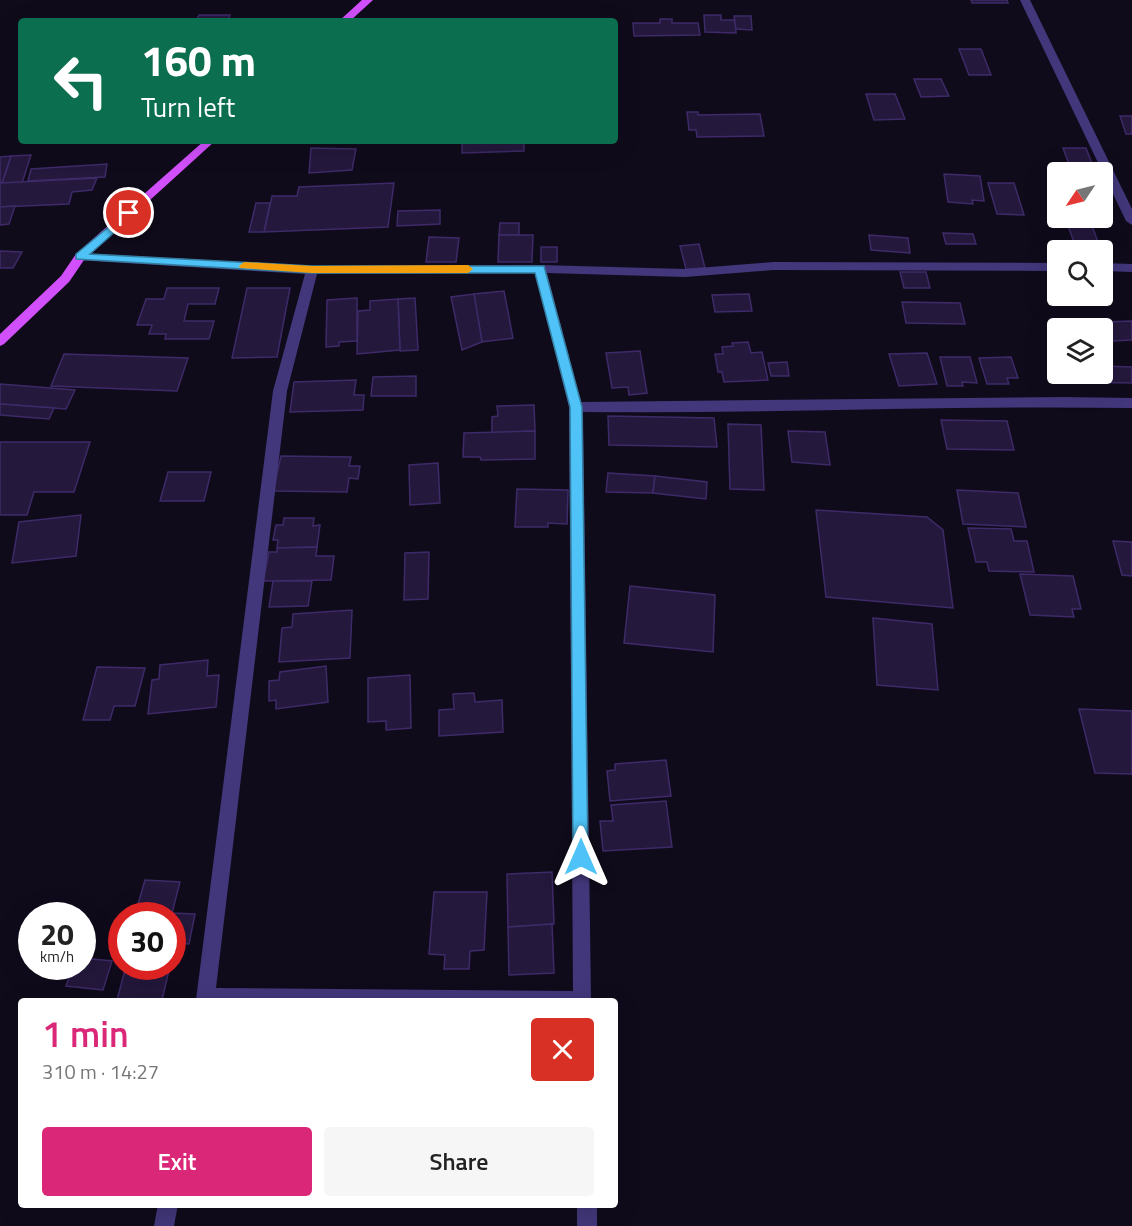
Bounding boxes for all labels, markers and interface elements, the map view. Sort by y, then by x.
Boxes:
text: 160 m [141,28,256,92]
icon: left [42,42,120,120]
text: Turn left [141,86,235,127]
north arrow [1047,162,1113,228]
map controls [1047,162,1113,384]
pin [103,187,154,238]
icon: arrive [112,196,145,229]
button: search [1047,240,1113,306]
button: layers [1047,318,1113,384]
position arrow [549,825,613,889]
speed limit sign: 30 [108,902,186,980]
text: 20 [40,911,74,957]
text: km/h [40,945,74,968]
text: 1 min [42,1006,129,1061]
button: close [531,1018,594,1081]
text: 310 m · 14:27 [42,1056,159,1087]
button: Exit [42,1127,312,1196]
button: Share [324,1127,594,1196]

